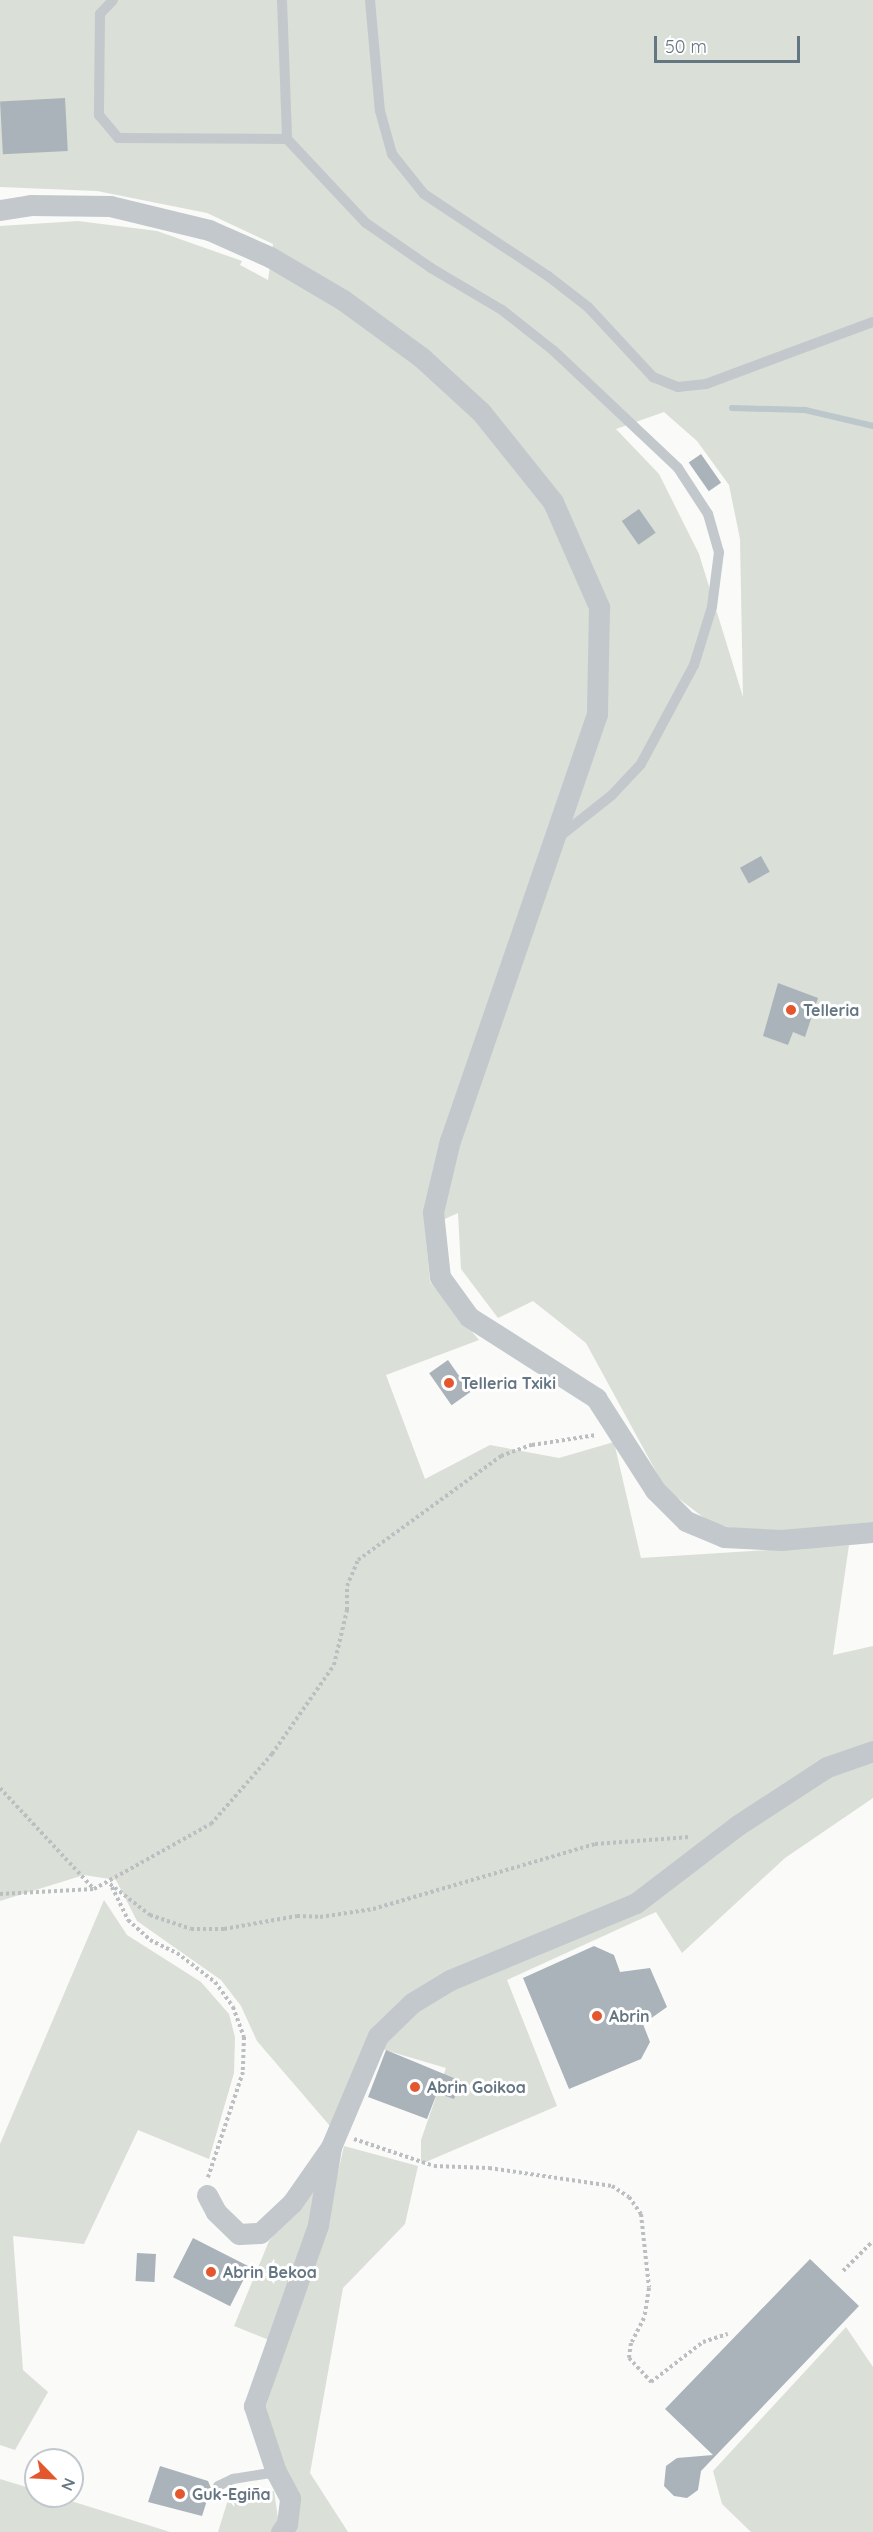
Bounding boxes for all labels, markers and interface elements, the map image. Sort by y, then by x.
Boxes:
scale bar [657,24,802,62]
text: 50 m [665,35,707,58]
place label: Telleria [803,1000,859,1020]
marker: Telleria [784,1003,798,1017]
place label: Telleria Txiki [461,1373,556,1393]
marker: Telleria Txiki [442,1376,456,1390]
place label: Abrin [609,2006,650,2026]
marker: Abrin [590,2009,604,2023]
place label: Abrin Goikoa [427,2077,526,2097]
marker: Abrin Goikoa [408,2080,422,2094]
place label: Abrin Bekoa [223,2262,317,2282]
marker: Abrin Bekoa [204,2265,218,2279]
north arrow [24,2448,84,2508]
text: N [57,2475,80,2494]
place label: Guk-Egiña [192,2484,271,2504]
marker: Guk-Egiña [173,2487,187,2501]

